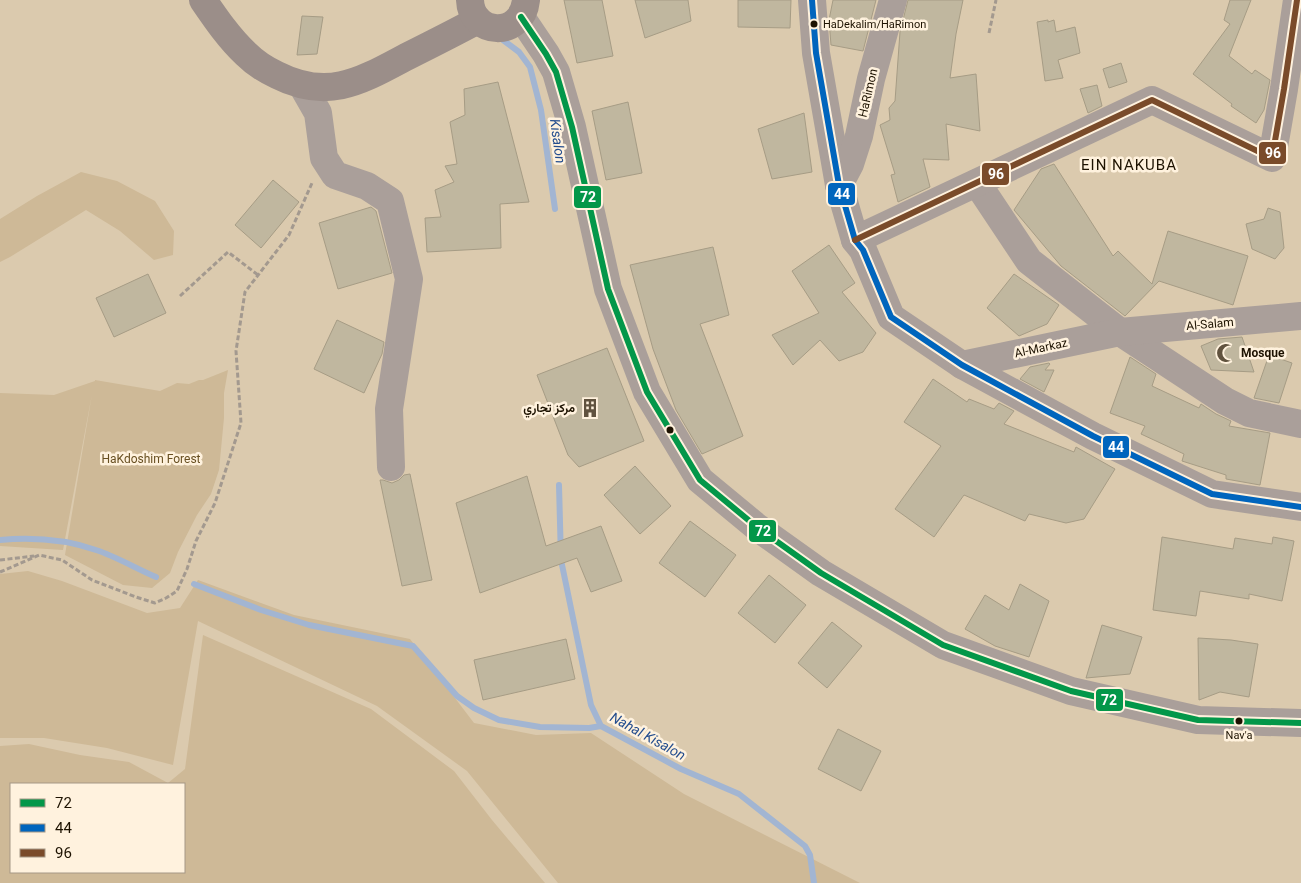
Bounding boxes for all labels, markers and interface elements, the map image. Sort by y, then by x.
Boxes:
place label: HaDekalim/HaRimon [823,18,926,31]
marker: HaDekalim/HaRimon [809,19,819,29]
street label: HaRimon [856,67,880,119]
water label: Kisalon [547,118,569,164]
line badge: 96 [1258,141,1287,165]
text: 96 [1265,145,1281,161]
district label: EIN NAKUBA [1081,156,1177,174]
line badge: 96 [981,162,1010,186]
text: 96 [988,166,1004,182]
line badge: 44 [827,182,856,206]
line badge: 72 [573,185,602,209]
text: 44 [834,186,850,202]
text: 72 [580,189,596,205]
street label: Al-Salam [1186,315,1234,333]
street label: Al-Markaz [1013,336,1069,360]
mosque icon: Mosque [1215,342,1237,364]
place label: Mosque [1241,346,1285,360]
building icon: مركز تجاري [579,397,601,419]
place label: مركز تجاري [523,401,575,418]
unlabelled marker [665,425,675,435]
line badge: 44 [1102,435,1130,459]
text: 44 [1108,439,1124,455]
park label: HaKdoshim Forest [101,452,201,466]
line badge: 72 [748,519,777,543]
text: 72 [755,523,771,539]
line badge: 72 [1095,688,1124,712]
text: 72 [1101,692,1117,708]
water label: Nahal Kisalon [608,709,688,763]
marker: Nav'a [1234,716,1244,726]
place label: Nav'a [1226,729,1252,742]
legend [10,783,185,873]
text: 72 [55,794,72,812]
text: 44 [55,819,72,837]
text: 96 [55,844,72,862]

